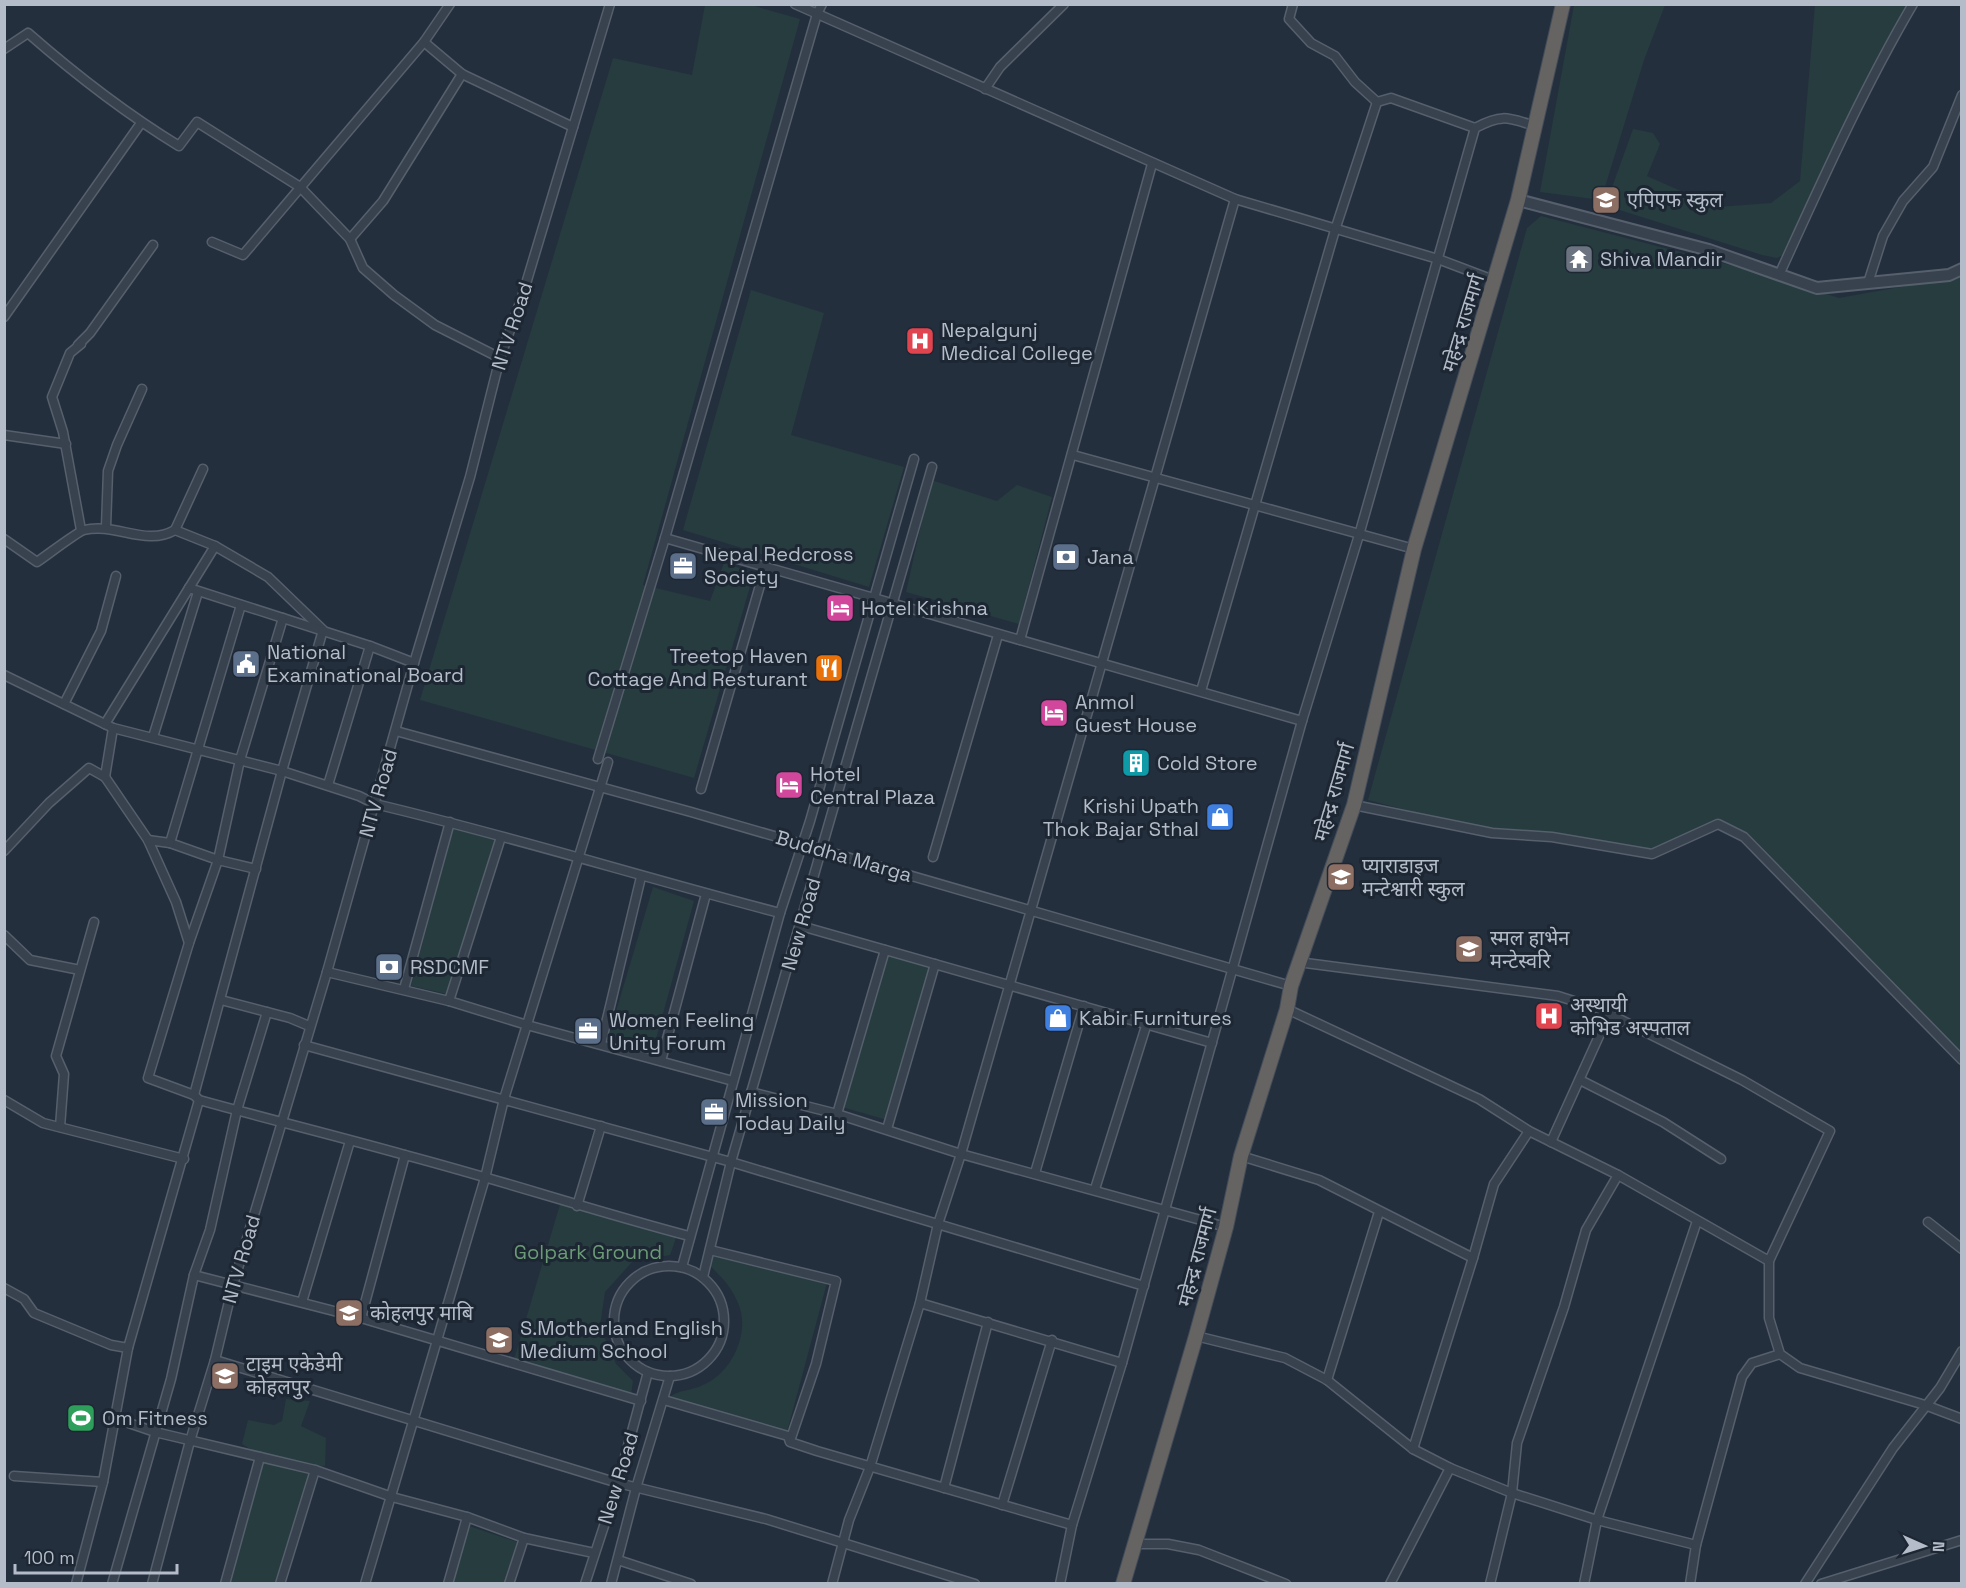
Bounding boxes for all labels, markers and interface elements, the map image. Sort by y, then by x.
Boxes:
school or university icon: एपिएफ स्कुल [1590,184,1622,216]
place label: एपिएफ स्कुल [1627,187,1723,213]
temple icon: Shiva Mandir [1563,243,1595,275]
place label: Shiva Mandir [1600,246,1723,272]
street label: महेन्द्र राजमार्ग [1436,270,1491,375]
street label: NTV Road [486,279,538,373]
place label: Nepalgunj Medical College [941,317,1093,366]
hospital icon: Nepalgunj Medical College [904,325,936,357]
place label: Nepal Redcross Society [704,541,853,590]
bank icon: Jana [1050,541,1082,573]
place label: Jana [1087,544,1134,570]
office icon: Nepal Redcross Society [667,550,699,582]
hotel icon: Hotel Krishna [824,592,856,624]
place label: Hotel Krishna [861,595,988,621]
place label: National Examinational Board [267,639,464,688]
place label: Treetop Haven Cottage And Resturant [587,643,808,692]
public building icon: National Examinational Board [230,648,262,680]
restaurant icon: Treetop Haven Cottage And Resturant [813,652,845,684]
place label: Anmol Guest House [1075,689,1197,738]
hotel icon: Anmol Guest House [1038,697,1070,729]
street label: महेन्द्र राजमार्ग [1308,739,1361,844]
street label: NTV Road [353,745,403,841]
building icon: Cold Store [1120,747,1152,779]
place label: Cold Store [1157,750,1258,776]
place label: Hotel Central Plaza [810,761,935,810]
hotel icon: Hotel Central Plaza [773,769,805,801]
place label: Krishi Upath Thok Bajar Sthal [1043,793,1199,842]
shop icon: Krishi Upath Thok Bajar Sthal [1204,801,1236,833]
street label: Buddha Marga [773,824,915,888]
place label: प्याराडाइज मन्टेश्वारी स्कुल [1362,853,1465,902]
school or university icon: प्याराडाइज मन्टेश्वारी स्कुल [1325,861,1357,893]
street label: New Road [775,875,827,973]
place label: स्मल हाभेन मन्टेस्वरि [1490,925,1570,974]
school or university icon: स्मल हाभेन मन्टेस्वरि [1453,933,1485,965]
bank icon: RSDCMF [373,951,405,983]
place label: RSDCMF [410,954,489,980]
place label: अस्थायी कोभिड अस्पताल [1570,992,1691,1041]
hospital icon: अस्थायी कोभिड अस्पताल [1533,1000,1565,1032]
shop icon: Kabir Furnitures [1042,1002,1074,1034]
place label: Kabir Furnitures [1079,1005,1232,1031]
place label: Women Feeling Unity Forum [609,1007,754,1056]
office icon: Women Feeling Unity Forum [572,1015,604,1047]
place label: Mission Today Daily [735,1087,845,1136]
office icon: Mission Today Daily [698,1096,730,1128]
street label: महेन्द्र राजमार्ग [1171,1204,1223,1309]
street label: NTV Road [216,1211,266,1307]
park label: Golpark Ground [514,1239,662,1265]
school or university icon: कोहलपुर माबि [333,1297,365,1329]
place label: कोहलपुर माबि [370,1300,474,1326]
place label: S.Motherland English Medium School [520,1315,723,1364]
school or university icon: S.Motherland English Medium School [483,1324,515,1356]
place label: टाइम एकेडेमी कोहलपुर [246,1351,343,1400]
school or university icon: टाइम एकेडेमी कोहलपुर [209,1360,241,1392]
sports icon: Om Fitness [65,1402,97,1434]
place label: Om Fitness [102,1405,208,1431]
street label: New Road [592,1429,644,1527]
north arrow [1894,1516,1954,1576]
scale bar [15,1537,177,1575]
text: N [1928,1541,1949,1553]
text: 100 m [24,1546,75,1569]

